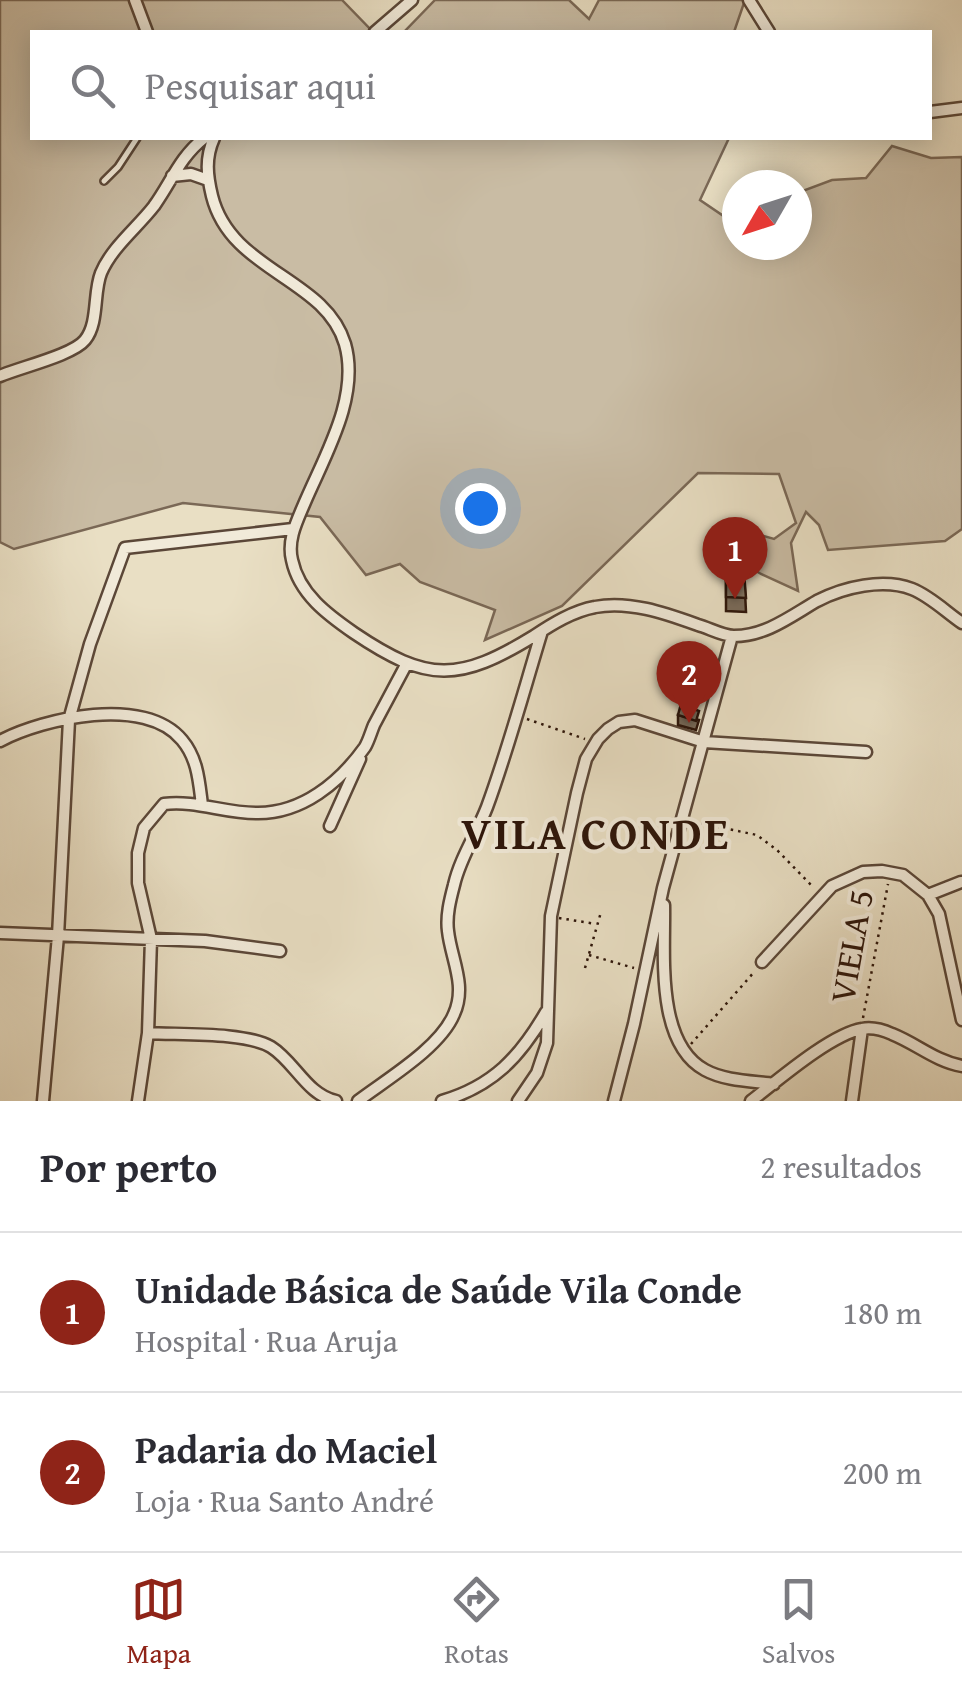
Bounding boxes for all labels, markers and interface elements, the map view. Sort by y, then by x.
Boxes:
search box [30,30,932,140]
text: Pesquisar aqui [145,57,376,113]
icon: search [65,58,120,113]
north arrow [722,170,812,260]
your location [455,483,506,534]
pin: 1 [702,516,768,599]
pin: 2 [656,640,722,723]
district label: VILA CONDE [461,800,731,865]
street label: VIELA 5 [816,885,886,1007]
text: Por perto [40,1136,217,1197]
text: 2 resultados [760,1143,922,1190]
text: Unidade Básica de Saúde Vila Conde [135,1261,742,1317]
text: 1 [64,1289,81,1336]
text: 180 m [843,1289,922,1336]
text: Hospital · Rua Aruja [135,1317,398,1364]
text: Padaria do Maciel [135,1421,437,1477]
text: 2 [64,1449,81,1496]
text: 200 m [843,1449,922,1496]
text: Loja · Rua Santo André [135,1477,434,1524]
tab: Mapa [127,1572,191,1673]
tab: Rotas [444,1572,509,1673]
tab: Salvos [762,1572,835,1673]

